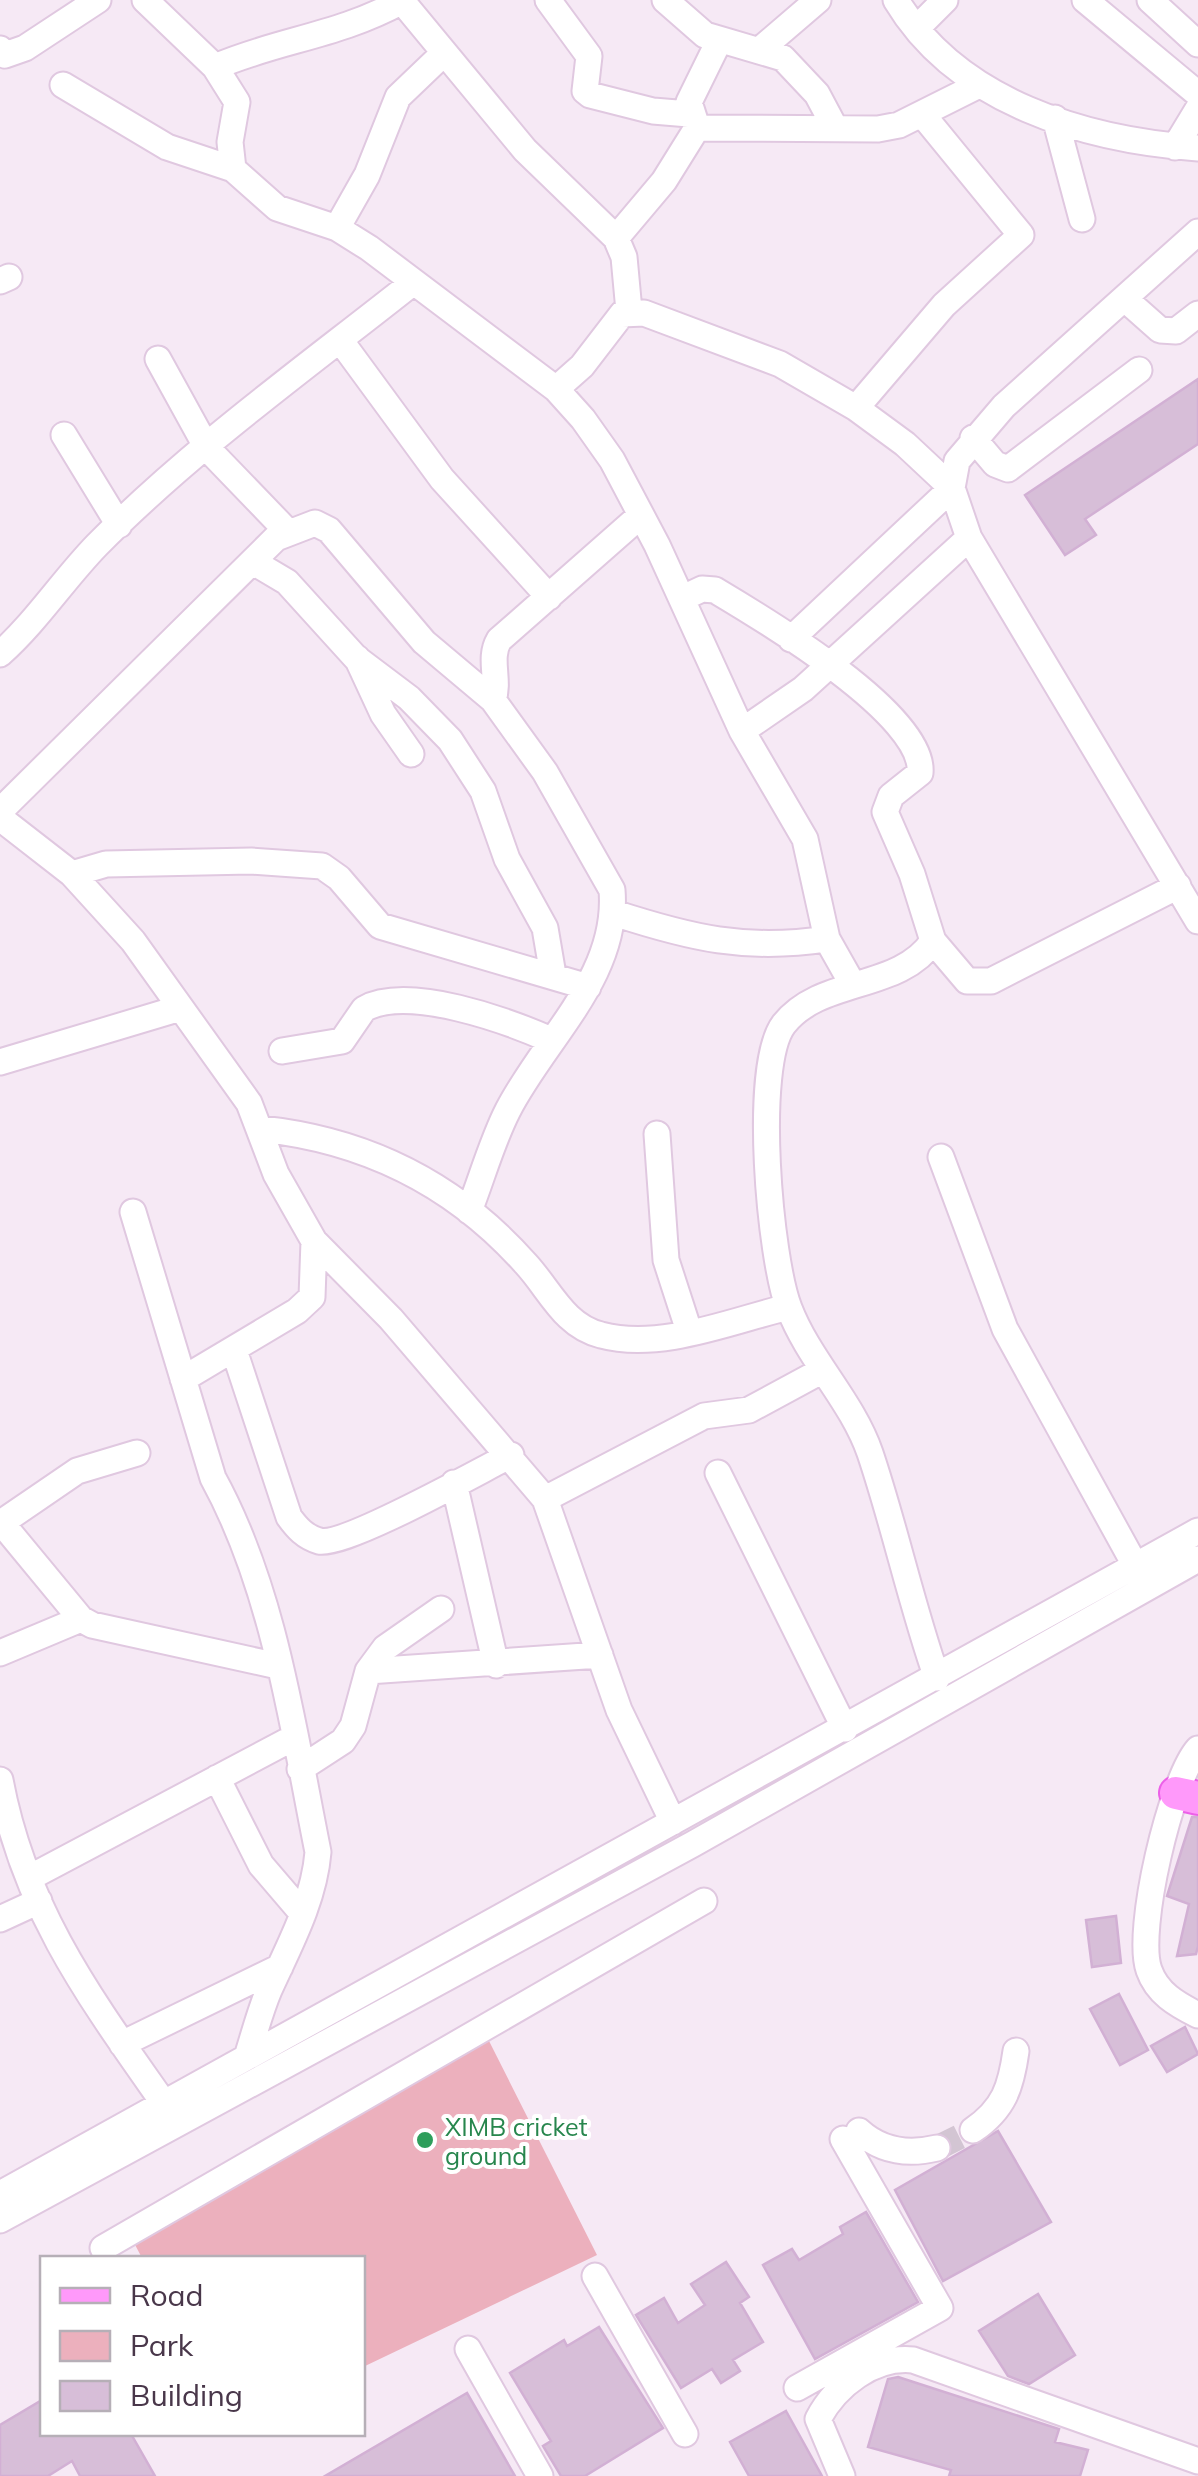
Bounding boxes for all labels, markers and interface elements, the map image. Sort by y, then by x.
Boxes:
place label: XIMB cricket ground [445,2111,588,2171]
marker: XIMB cricket ground [414,2129,436,2151]
legend [40,2256,365,2436]
text: Road [130,2276,204,2314]
text: Park [130,2326,194,2364]
text: Building [130,2376,243,2414]

